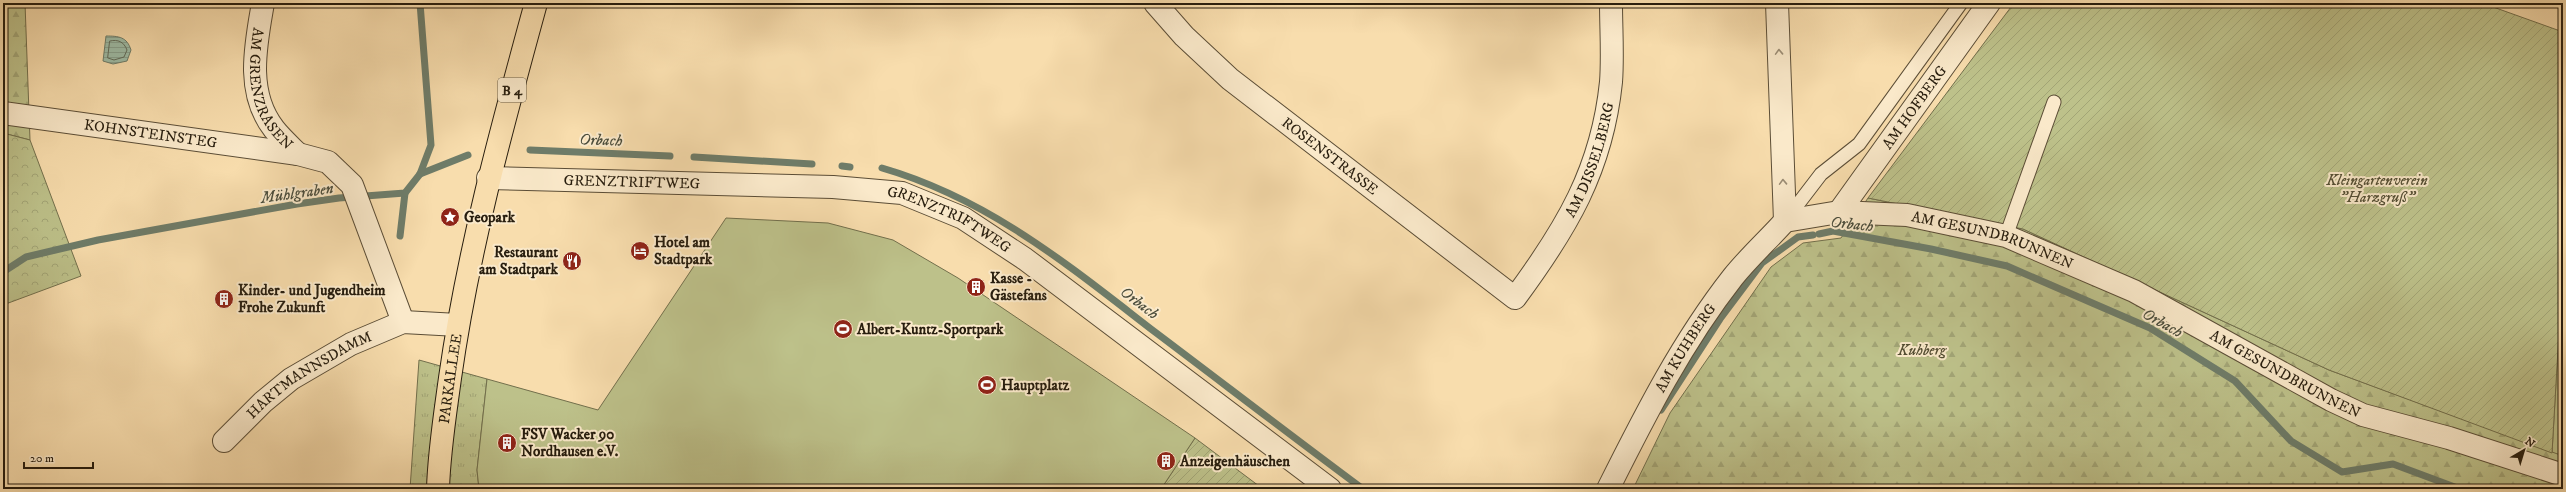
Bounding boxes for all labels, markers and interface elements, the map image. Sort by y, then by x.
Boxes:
street label: AM GRENZRASEN [245,26,297,154]
one-way arrow [1775,49,1783,55]
street label: AM HOFBERG [1878,61,1952,153]
road number: B 4 [498,78,526,102]
street label: AM DISSELBERG [1561,100,1618,221]
street label: ROSENSTRASSE [1278,113,1382,199]
street label: KOHNSTEINSTEG [83,115,219,153]
water label: Orbach [579,129,623,151]
street label: GRENZTRIFTWEG [564,171,701,194]
park label: Kleingartenverein "Harzgruß" [2325,171,2428,207]
water label: Mühlgraben [258,178,335,208]
one-way arrow [1779,179,1788,185]
street label: GRENZTRIFTWEG [887,183,1015,257]
place icon: Geopark [439,206,461,228]
street label: AM GESUNDBRUNNEN [1910,207,2076,274]
place label: Geopark [464,208,515,227]
water label: Orbach [1829,212,1874,236]
place label: Hotel am Stadtpark [654,233,713,269]
hotel icon: Hotel am Stadtpark [629,240,651,262]
place label: Restaurant am Stadtpark [479,243,559,279]
restaurant icon: Restaurant am Stadtpark [561,250,583,272]
place label: Kasse - Gästefans [990,269,1047,305]
building icon: Kasse - Gästefans [965,276,987,298]
place label: Kinder- und Jugendheim Frohe Zukunft [238,281,386,317]
water label: Orbach [1116,282,1163,324]
building icon: Kinder- und Jugendheim Frohe Zukunft [213,288,235,310]
street label: AM KUHBERG [1651,299,1721,396]
water label: Orbach [2139,304,2186,342]
sports icon: Albert-Kuntz-Sportpark [832,318,854,340]
place label: Albert-Kuntz-Sportpark [856,320,1004,339]
street label: AM GESUNDBRUNNEN [2206,326,2364,423]
street label: HARTMANNSDAMM [243,327,375,423]
street label: PARKALLEE [435,332,467,425]
park label: Kuhberg [1897,341,1948,360]
sports icon: Hauptplatz [976,374,998,396]
place label: Hauptplatz [1001,376,1070,395]
place label: FSV Wacker 90 Nordhausen e.V. [521,425,619,461]
north arrow [2504,430,2544,470]
building icon: FSV Wacker 90 Nordhausen e.V. [496,432,518,454]
text: N [2522,435,2537,451]
scale bar [24,444,93,470]
building icon: Anzeigenhäuschen [1155,450,1177,472]
text: 20 m [30,451,54,466]
place label: Anzeigenhäuschen [1179,452,1290,471]

